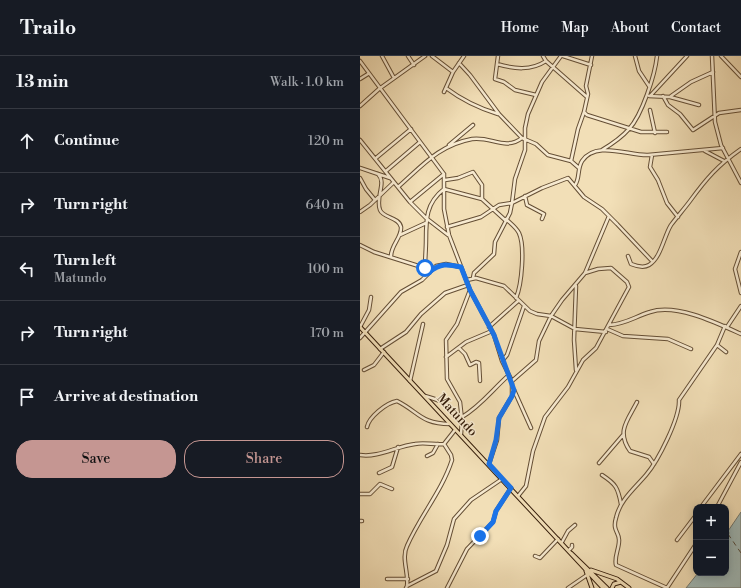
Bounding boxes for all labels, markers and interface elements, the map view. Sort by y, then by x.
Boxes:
text: Trailo [20,16,76,40]
text: Home [501,19,539,37]
text: Map [561,19,589,37]
text: About [611,19,649,37]
text: Contact [671,19,721,37]
text: 13 min [16,71,68,93]
text: Walk · 1.0 km [270,74,344,90]
icon: ahead [16,130,38,152]
text: Continue [54,131,119,150]
text: 120 m [308,133,344,149]
icon: right [16,194,38,216]
text: Turn right [54,195,128,214]
text: 640 m [305,197,344,213]
text: Turn left [54,251,116,270]
icon: left [16,258,38,280]
route start [416,259,434,277]
text: 100 m [308,261,344,277]
text: Matundo [54,270,107,286]
icon: right [16,322,38,344]
text: Turn right [54,323,128,342]
text: 170 m [310,325,344,341]
icon: arrive [16,386,38,408]
text: Arrive at destination [54,387,198,406]
street label: Matundo [433,390,481,440]
button: Save [16,440,176,478]
button: Share [184,440,344,478]
map controls [693,504,729,576]
button: + [693,504,729,540]
route end [471,527,489,545]
button: − [693,540,729,576]

